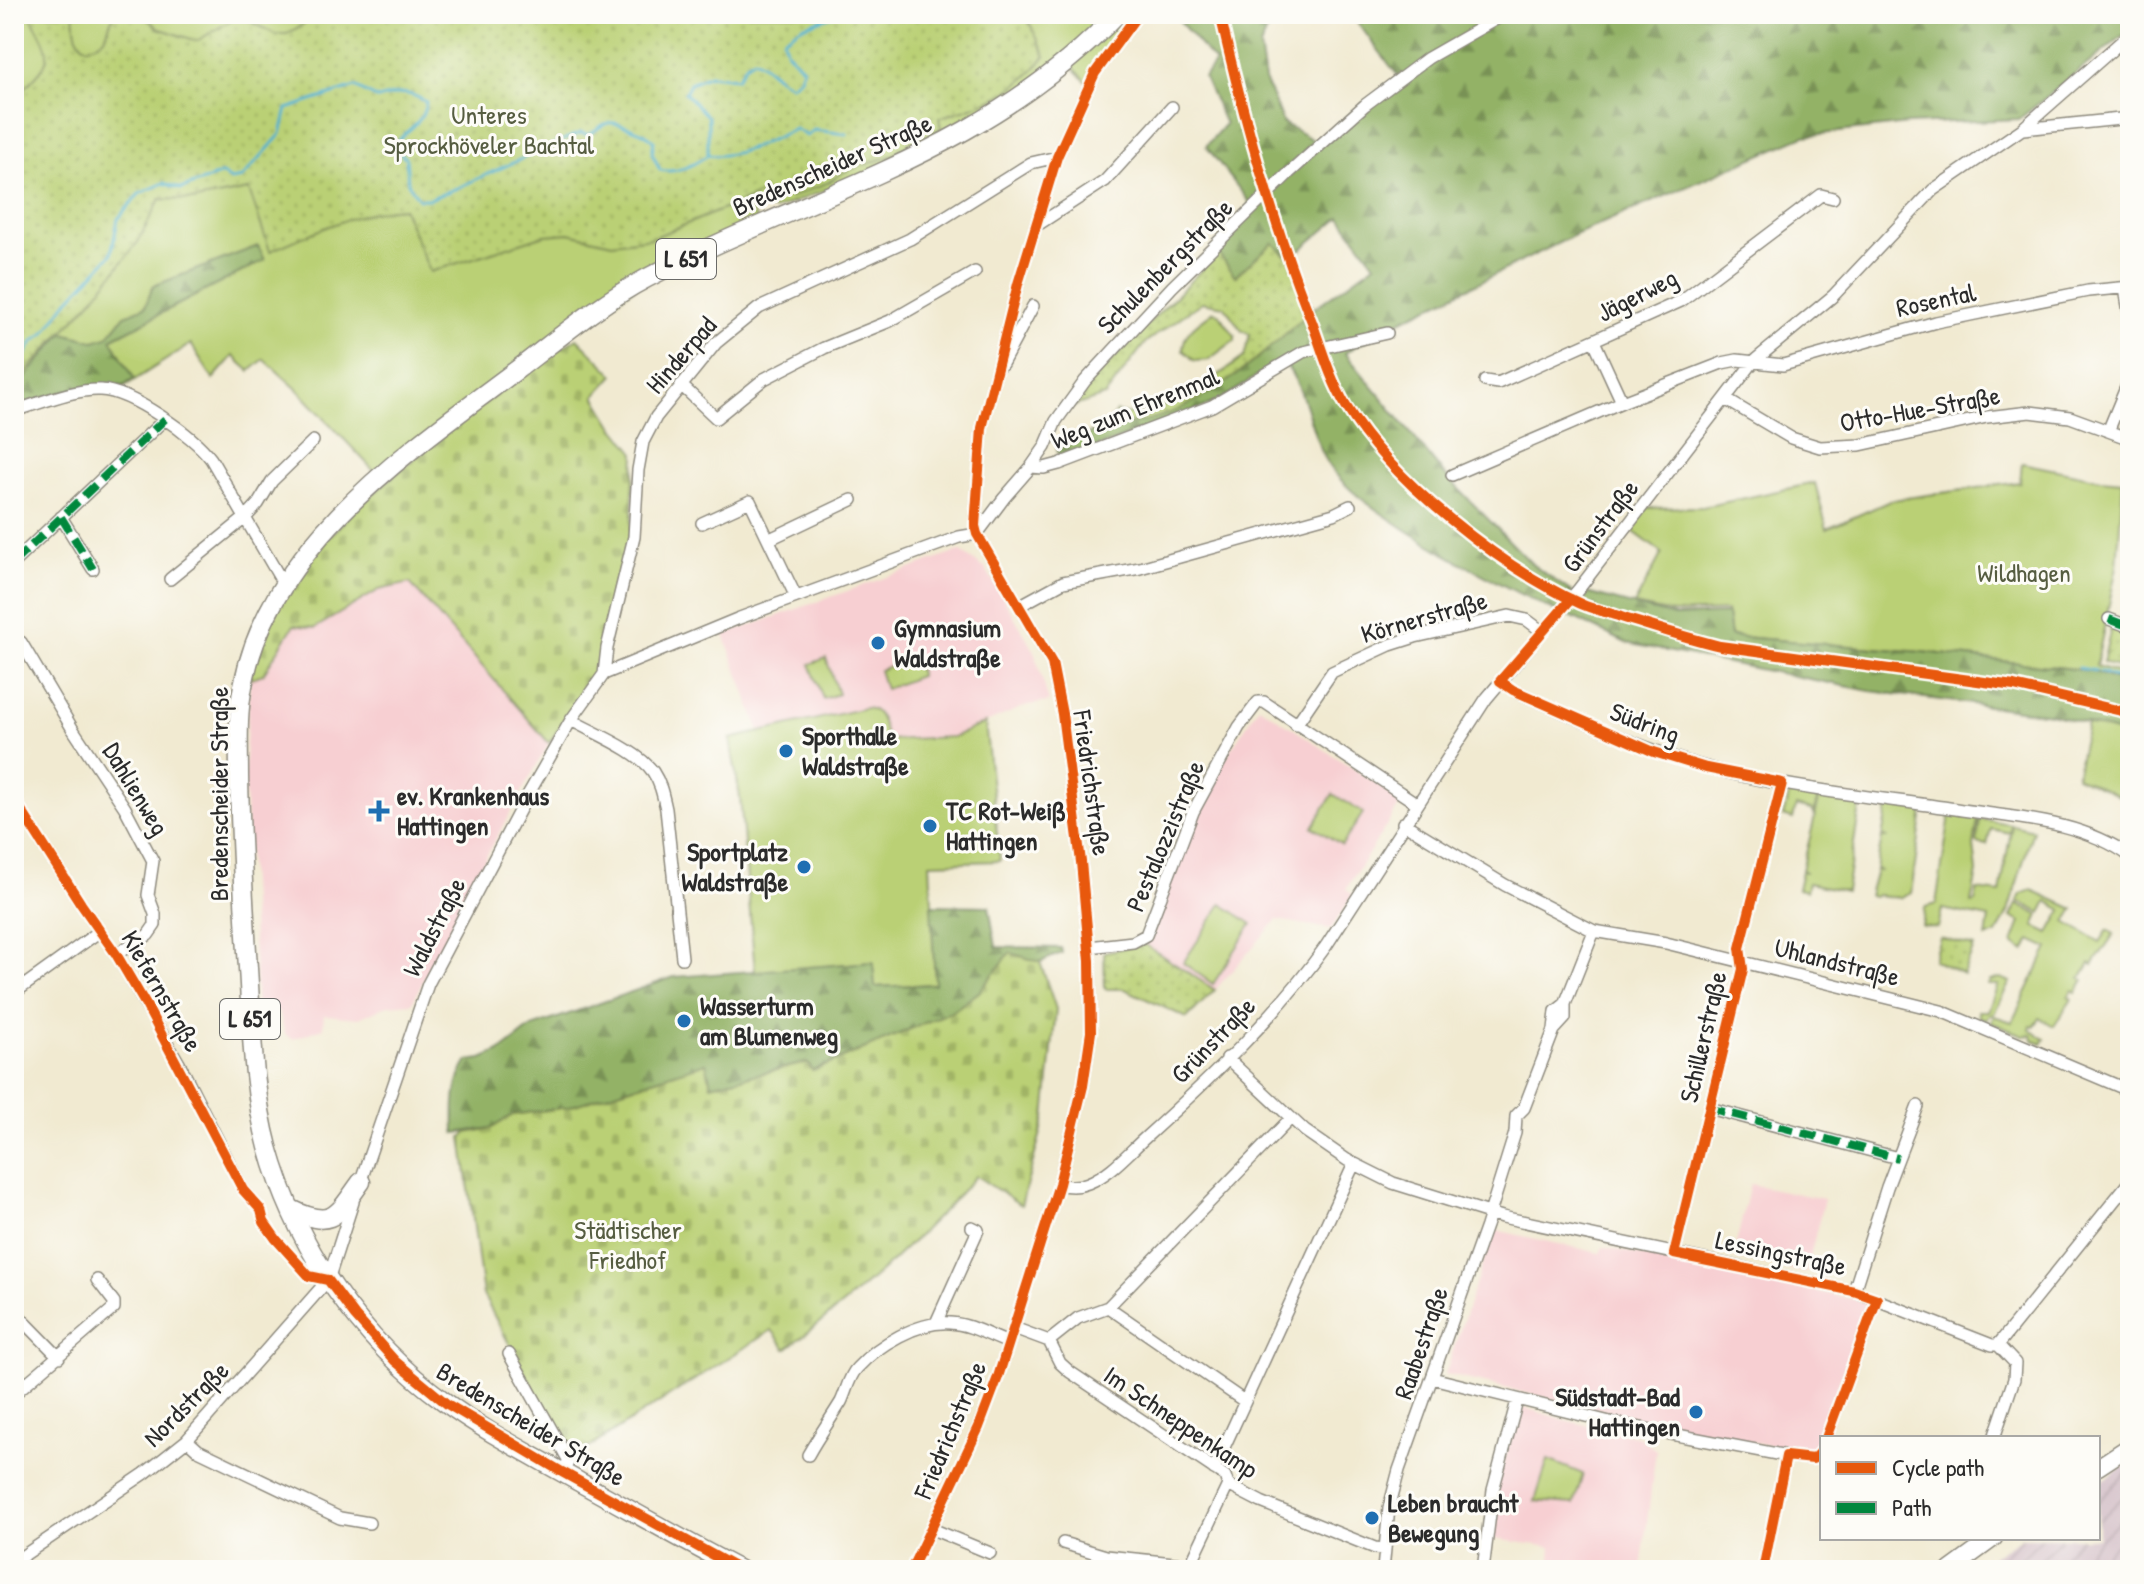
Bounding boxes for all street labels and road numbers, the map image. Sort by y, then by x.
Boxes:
street label: Bredenscheider Straße [727,105,937,224]
street label: Schulenbergstraße [1089,190,1240,341]
road number: L 651 [656,239,716,279]
street label: Jägerweg [1591,260,1683,330]
street label: Rosental [1893,274,1979,325]
street label: Hinderpad [637,309,724,401]
street label: Weg zum Ehrenmal [1046,358,1224,457]
street label: Otto-Hue-Straße [1837,377,2003,440]
street label: Grünstraße [1553,472,1646,579]
street label: Körnerstraße [1357,582,1491,651]
street label: Bredenscheider Straße [201,687,236,901]
street label: Südring [1605,693,1685,752]
street label: Friedrichstraße [1065,707,1120,858]
street label: Dahlienweg [95,736,178,842]
street label: Pestalozzistraße [1117,755,1212,917]
street label: Waldstraße [394,871,473,982]
street label: Kiefernstraße [114,924,211,1058]
street label: Uhlandstraße [1771,929,1903,994]
street label: Schillerstraße [1670,968,1735,1106]
street label: Grünstraße [1163,989,1263,1091]
road number: L 651 [220,999,280,1039]
street label: Lessingstraße [1713,1222,1850,1283]
street label: Raabestraße [1385,1282,1456,1404]
street label: Nordstraße [135,1353,236,1454]
street label: Bredenscheider Straße [430,1353,632,1494]
street label: Friedrichstraße [904,1356,994,1505]
street label: Im Schneppenkamp [1097,1357,1265,1486]

